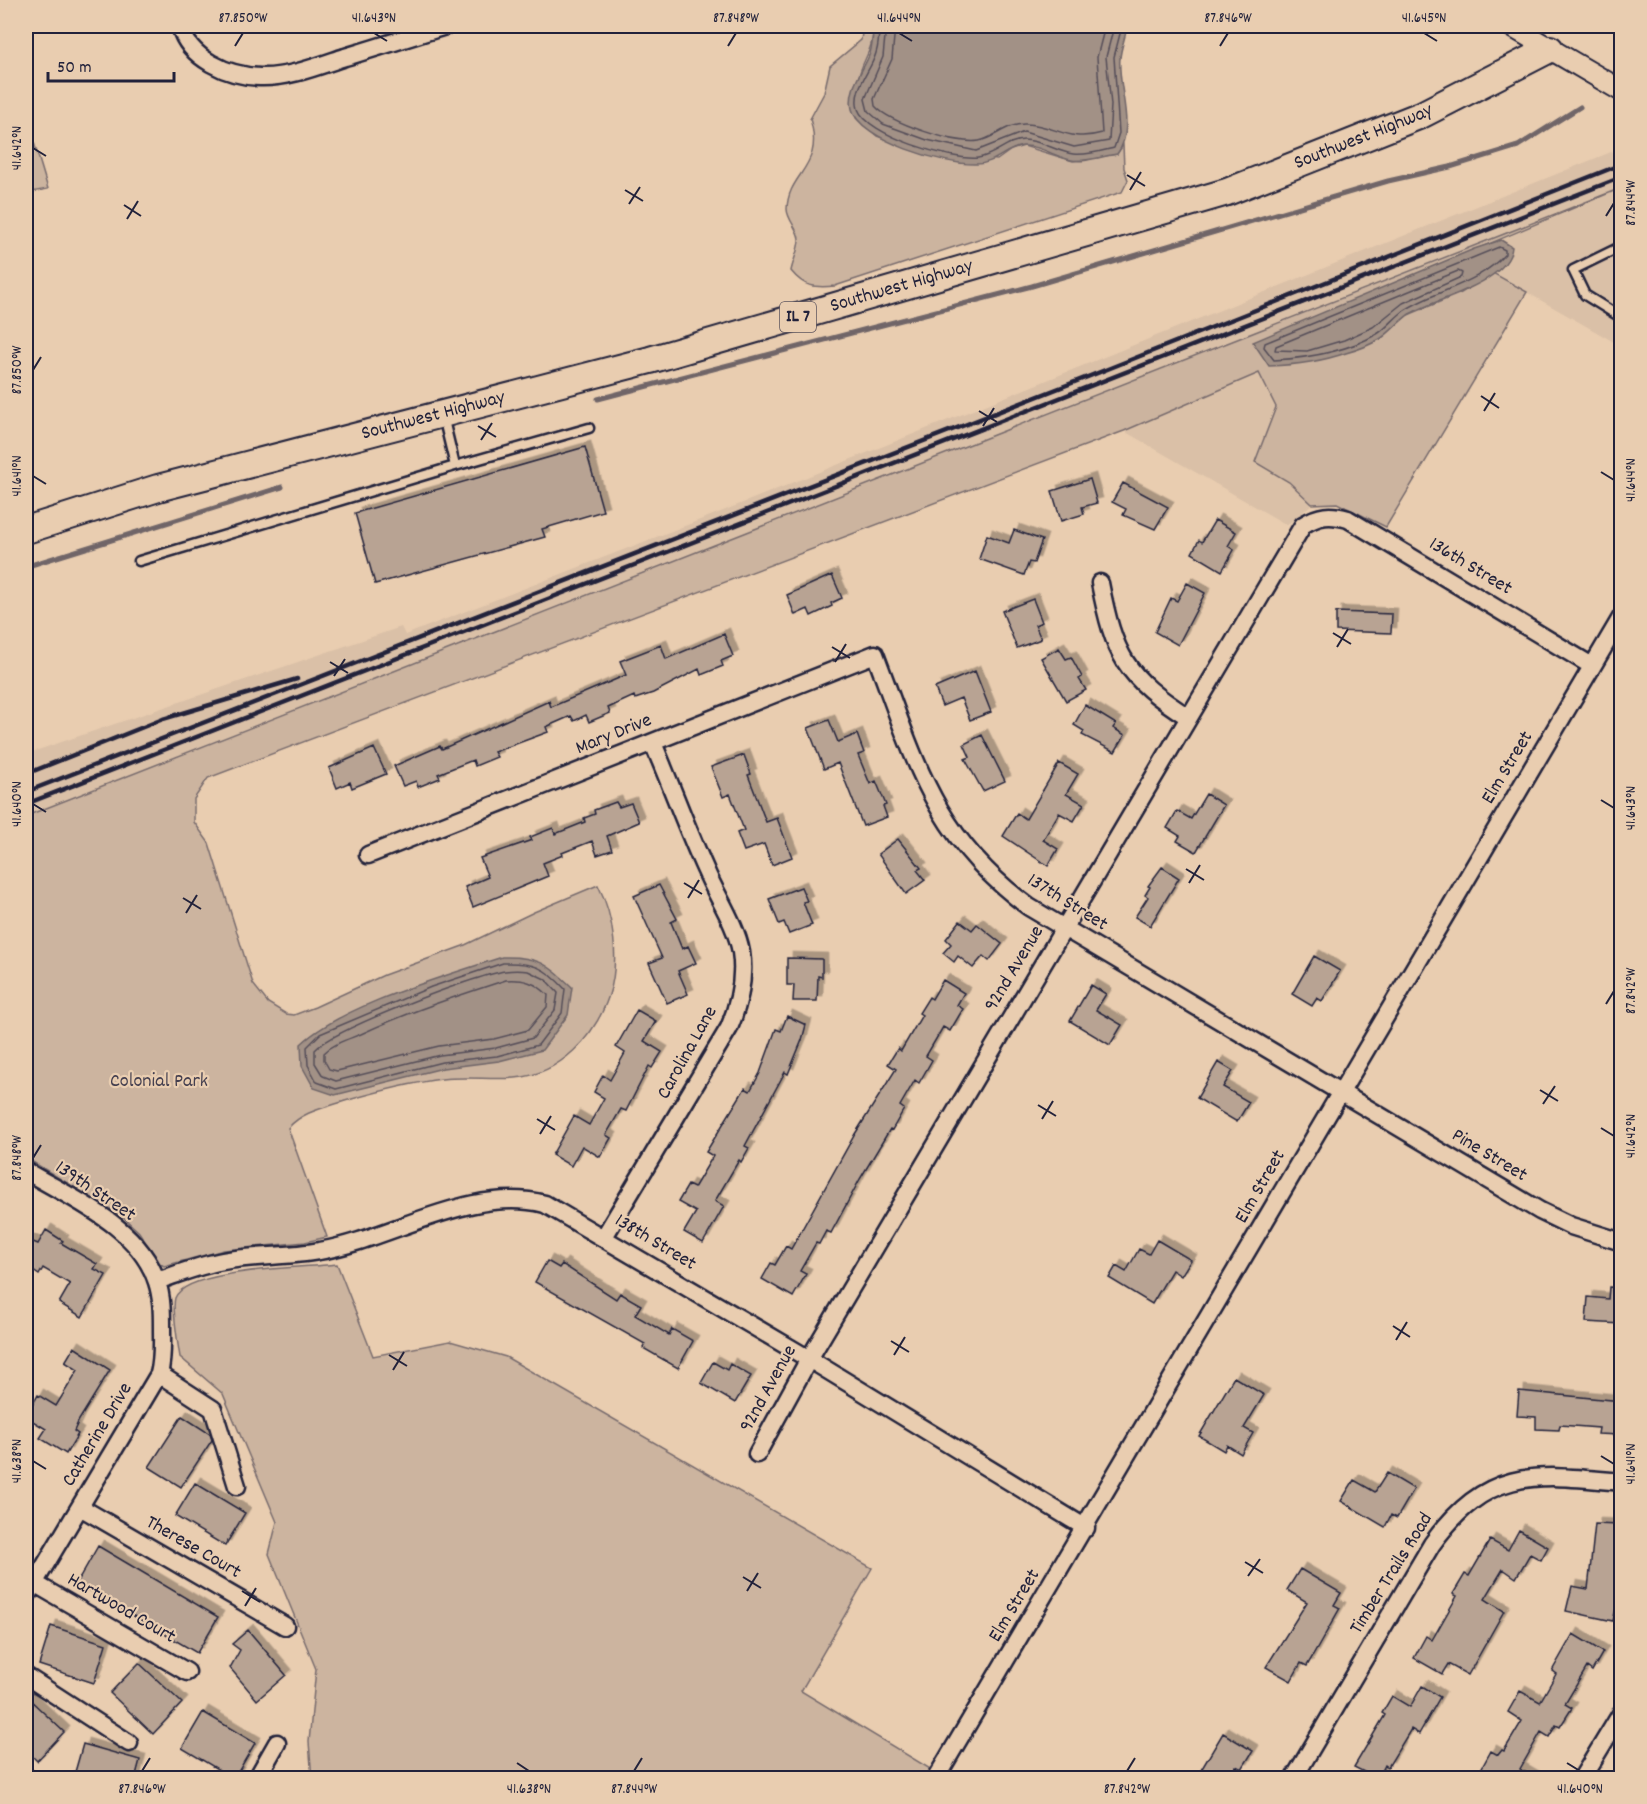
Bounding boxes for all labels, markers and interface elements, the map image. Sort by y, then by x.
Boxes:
text: 87.850°W [219,8,268,30]
text: 41.643°N [352,8,396,30]
text: 87.848°W [713,8,759,30]
text: 41.644°N [877,8,921,30]
text: 87.846°W [1204,8,1252,30]
text: 41.645°N [1402,8,1446,30]
scale bar [48,45,174,83]
text: 50 m [57,56,92,81]
street label: Southwest Highway [1290,97,1439,178]
text: 41.642°N [7,126,29,170]
text: 87.844°W [1621,180,1643,226]
street label: Southwest Highway [827,252,977,321]
road number: IL 7 [780,302,816,332]
text: 87.850°W [7,345,29,394]
street label: Southwest Highway [359,384,509,448]
text: 41.641°N [7,455,29,497]
text: 41.644°N [1621,458,1643,502]
street label: 136th Street [1423,531,1517,603]
street label: Mary Drive [572,707,656,763]
street label: Elm Street [1475,726,1541,810]
text: 41.640°N [7,781,29,827]
text: 41.643°N [1621,786,1643,830]
street label: 137th Street [1021,867,1113,939]
street label: 92nd Avenue [978,921,1052,1017]
text: 87.842°W [1621,967,1643,1014]
street label: Carolina Lane [651,1001,725,1105]
park label: Colonial Park [110,1068,208,1096]
text: 41.642°N [1621,1114,1643,1158]
street label: Pine Street [1446,1122,1532,1190]
text: 87.848°W [7,1135,29,1181]
street label: Elm Street [1229,1145,1293,1229]
street label: 139th Street [49,1155,141,1229]
street label: 138th Street [609,1208,701,1278]
street label: 92nd Avenue [734,1340,805,1438]
street label: Catherine Drive [56,1378,140,1492]
text: 41.638°N [7,1439,29,1483]
text: 41.641°N [1621,1443,1643,1485]
street label: Timber Trails Road [1343,1508,1441,1640]
street label: Therese Court [140,1509,246,1587]
street label: Elm Street [982,1564,1048,1648]
street label: Hartwood Court [61,1567,181,1651]
text: 87.846°W [118,1779,166,1801]
text: 41.638°N [507,1779,551,1801]
text: 87.844°W [611,1779,657,1801]
text: 87.842°W [1104,1779,1151,1801]
text: 41.640°N [1557,1779,1603,1801]

